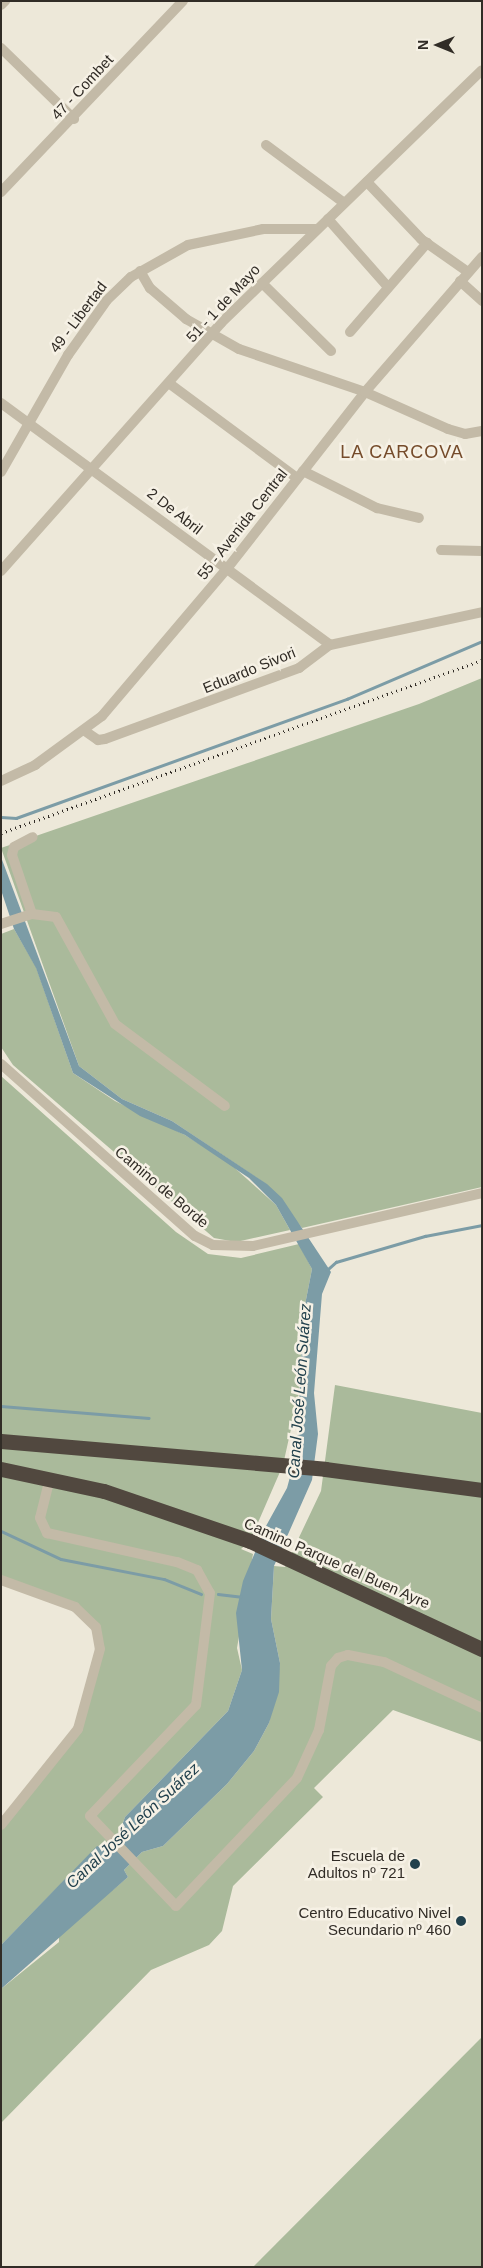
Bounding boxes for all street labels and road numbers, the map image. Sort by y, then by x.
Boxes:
street label: 47 - Combet [47,51,117,123]
street label: 51 - 1 de Mayo [182,260,264,346]
street label: 49 - Libertad [45,278,111,356]
street label: 55 - Avenida Central [193,465,291,583]
street label: 2 De Abril [144,484,206,538]
street label: Eduardo Sivori [200,643,298,697]
street label: Camino de Borde [112,1143,212,1231]
street label: Camino Parque del Buen Ayre [241,1514,433,1612]

